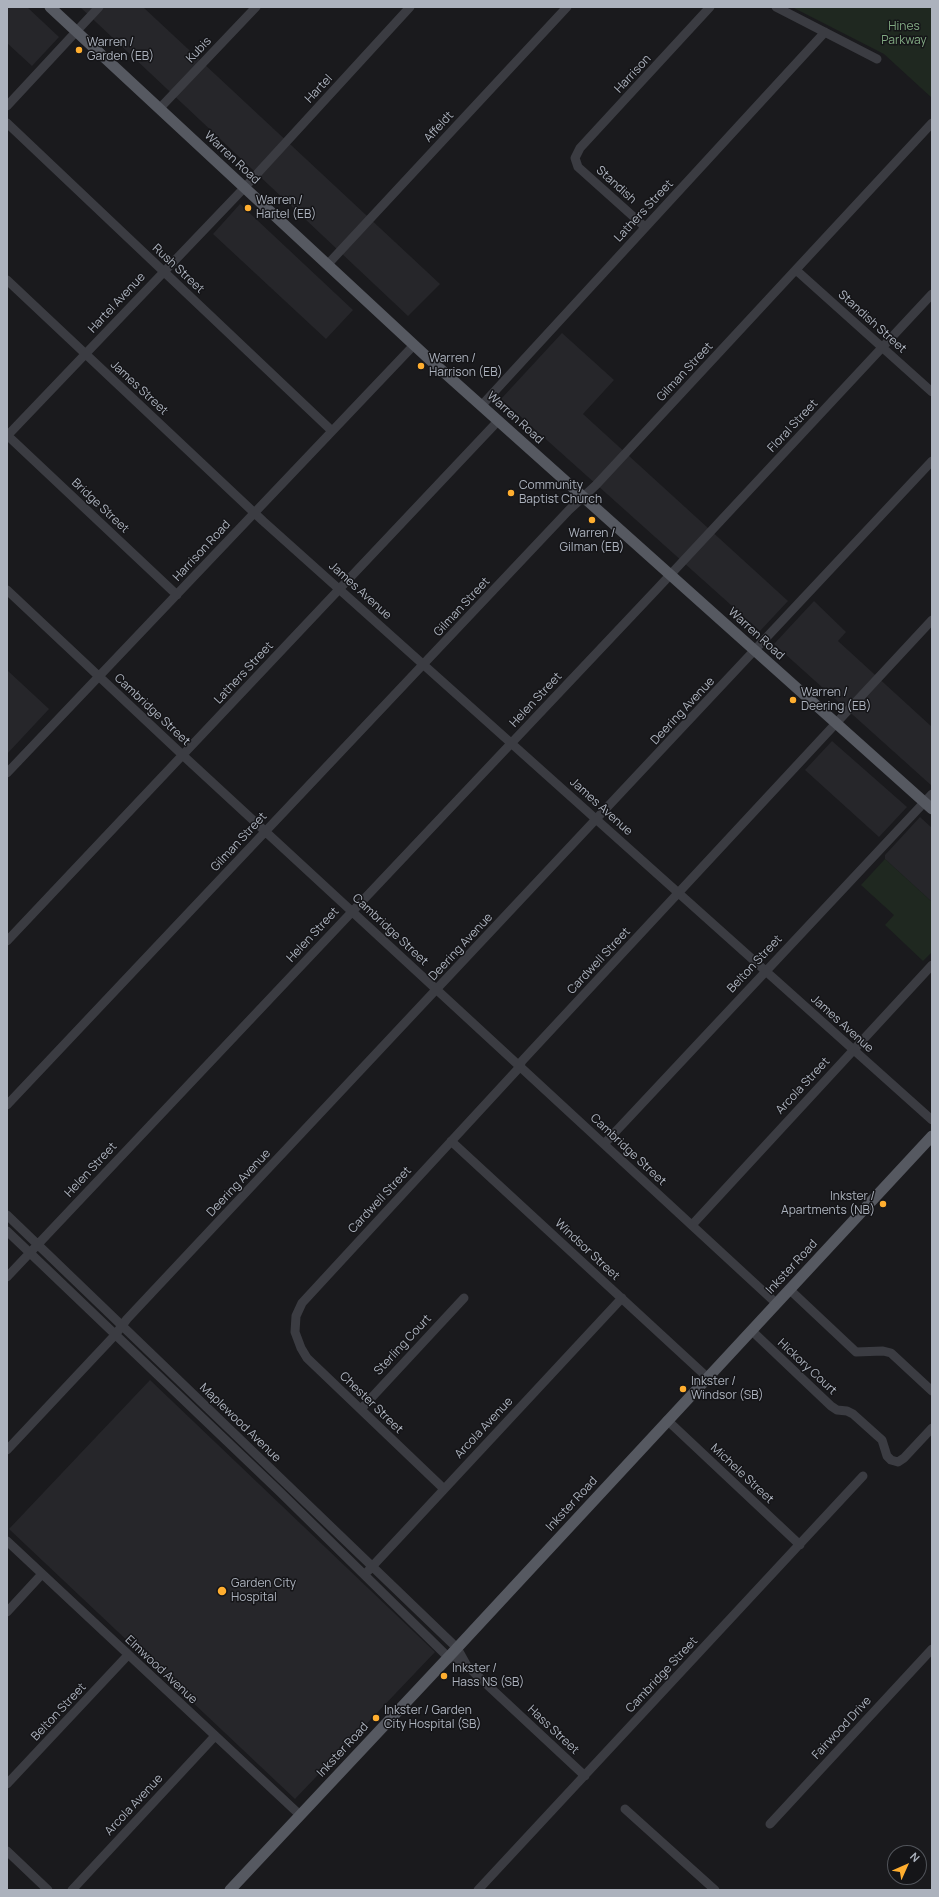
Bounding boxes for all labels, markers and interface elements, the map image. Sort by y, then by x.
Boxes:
park label: Hines Parkway [881,20,927,48]
street label: Kubis [183,34,215,66]
place label: Warren / Garden (EB) [87,36,154,64]
marker: Warren / Garden (EB) [74,45,84,55]
street label: Harrison [612,52,654,96]
street label: Hartel [302,72,336,106]
street label: Affeldt [421,109,457,145]
street label: Warren Road [201,129,263,187]
street label: Standish [593,163,639,207]
street label: Lathers Street [612,177,676,245]
place label: Warren / Hartel (EB) [256,194,316,222]
marker: Warren / Hartel (EB) [243,203,253,213]
street label: Rush Street [149,241,207,297]
street label: Hartel Avenue [85,270,149,336]
street label: Standish Street [835,288,909,356]
street label: Gilman Street [654,339,716,405]
place label: Warren / Harrison (EB) [429,352,503,380]
street label: James Street [107,358,171,418]
marker: Warren / Harrison (EB) [416,361,426,371]
street label: Warren Road [484,389,546,447]
street label: Floral Street [765,397,821,455]
street label: Bridge Street [68,476,132,536]
place label: Community Baptist Church [519,479,602,507]
marker: Community Baptist Church [506,488,516,498]
marker: Warren / Gilman (EB) [587,515,597,525]
street label: Harrison Road [170,518,234,584]
place label: Warren / Gilman (EB) [560,527,624,555]
street label: James Avenue [326,559,394,623]
street label: Gilman Street [431,574,493,640]
street label: Warren Road [725,605,787,663]
street label: Lathers Street [212,639,276,707]
street label: Helen Street [507,670,565,730]
street label: Cambridge Street [111,671,193,749]
street label: Deering Avenue [648,674,718,748]
place label: Warren / Deering (EB) [801,686,871,714]
marker: Warren / Deering (EB) [788,695,798,705]
street label: James Avenue [567,775,635,839]
street label: Gilman Street [208,809,270,875]
street label: Cambridge Street [349,891,431,969]
street label: Helen Street [284,905,342,965]
street label: Deering Avenue [426,910,496,984]
street label: Cardwell Street [564,925,634,997]
street label: Belton Street [725,932,785,996]
street label: James Avenue [808,992,876,1056]
street label: Arcola Street [773,1055,833,1117]
street label: Cambridge Street [587,1111,669,1189]
street label: Helen Street [62,1140,120,1200]
street label: Deering Avenue [204,1146,274,1220]
street label: Cardwell Street [345,1164,415,1236]
place label: Inkster / Apartments (NB) [781,1190,875,1218]
marker: Inkster / Apartments (NB) [878,1199,888,1209]
street label: Windsor Street [552,1216,622,1284]
street label: Inkster Road [763,1237,821,1297]
street label: Sterling Court [371,1312,435,1378]
street label: Hickory Court [774,1336,840,1398]
street label: Chester Street [336,1369,406,1437]
place label: Inkster / Windsor (SB) [691,1375,764,1403]
street label: Maplewood Avenue [196,1381,284,1465]
marker: Inkster / Windsor (SB) [678,1384,688,1394]
street label: Arcola Avenue [452,1394,516,1462]
street label: Michele Street [707,1441,777,1507]
street label: Inkster Road [543,1474,601,1534]
place label: Garden City Hospital [231,1577,296,1605]
marker: Garden City Hospital [216,1585,228,1597]
street label: Elmwood Avenue [122,1633,200,1707]
street label: Cambridge Street [623,1634,701,1716]
place label: Inkster / Hass NS (SB) [452,1662,524,1690]
marker: Inkster / Hass NS (SB) [439,1671,449,1681]
street label: Belton Street [29,1680,89,1744]
street label: Fairwood Drive [809,1694,875,1762]
street label: Hass Street [524,1703,582,1757]
place label: Inkster / Garden City Hospital (SB) [384,1704,481,1732]
marker: Inkster / Garden City Hospital (SB) [371,1713,381,1723]
street label: Inkster Road [314,1720,372,1780]
street label: Arcola Avenue [102,1771,166,1839]
north arrow [887,1845,927,1885]
text: N [907,1849,923,1865]

